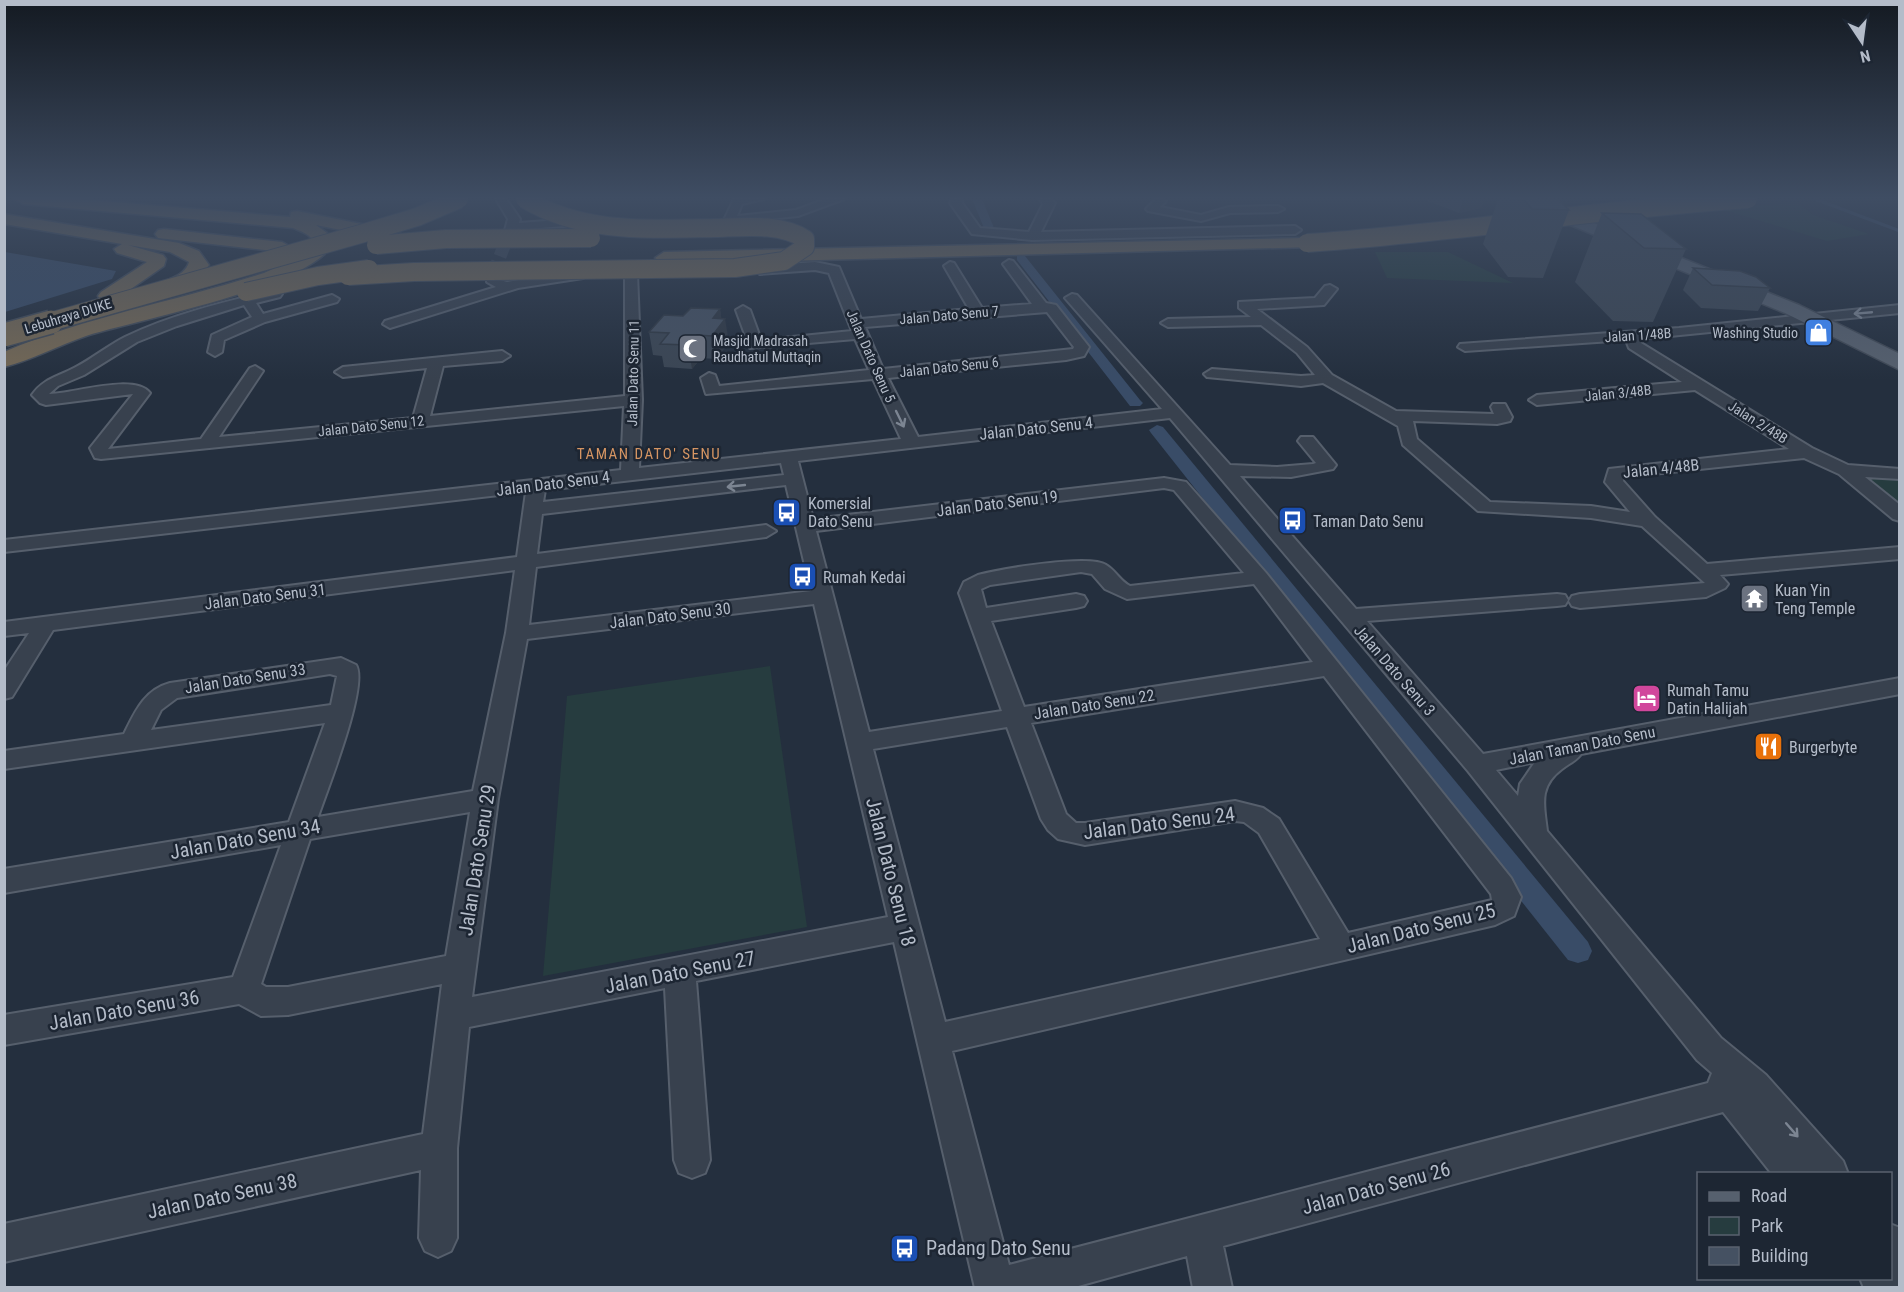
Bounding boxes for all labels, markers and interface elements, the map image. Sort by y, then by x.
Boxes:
north arrow [1832,12,1892,72]
text: N [1858,46,1872,66]
street label: Lebuhraya DUKE [22,295,114,337]
street label: Jalan Dato Senu 7 [899,303,1000,327]
street label: Jalan Dato Senu 5 [843,307,899,405]
one-way arrow [1854,307,1874,318]
shop icon: Washing Studio [1803,317,1835,349]
street label: Jalan Dato Senu 11 [624,319,642,427]
street label: Jalan 1/48B [1604,325,1672,345]
place label: Washing Studio [1712,325,1798,341]
mosque icon: Masjid Madrasah Raudhatul Muttaqin [676,333,708,365]
place label: Masjid Madrasah Raudhatul Muttaqin [713,333,821,365]
street label: Jalan Dato Senu 6 [899,354,1000,380]
street label: Jalan 3/48B [1584,382,1652,404]
street label: Jalan 2/48B [1725,397,1791,447]
one-way arrow [895,410,907,428]
street label: Jalan Dato Senu 12 [317,412,425,440]
street label: Jalan Dato Senu 4 [978,413,1094,444]
district label: TAMAN DATO' SENU [577,445,721,463]
street label: Jalan 4/48B [1622,455,1700,482]
street label: Jalan Dato Senu 4 [495,467,611,500]
one-way arrow [727,480,747,491]
street label: Jalan Dato Senu 19 [935,487,1059,520]
place label: Komersial Dato Senu [808,494,872,531]
bus stop icon: Komersial Dato Senu [771,496,803,528]
bus stop icon: Taman Dato Senu [1276,505,1308,537]
place label: Taman Dato Senu [1313,512,1424,531]
bus stop icon: Rumah Kedai [786,561,818,593]
place label: Rumah Kedai [823,568,906,587]
street label: Jalan Dato Senu 31 [203,580,327,613]
place label: Kuan Yin Teng Temple [1775,581,1855,618]
temple icon: Kuan Yin Teng Temple [1738,583,1770,615]
street label: Jalan Dato Senu 30 [608,599,732,632]
street label: Jalan Dato Senu 3 [1350,621,1439,720]
street label: Jalan Dato Senu 33 [183,660,307,697]
place label: Rumah Tamu Datin Halijah [1667,681,1749,718]
hotel icon: Rumah Tamu Datin Halijah [1630,683,1662,715]
street label: Jalan Dato Senu 22 [1032,686,1156,723]
street label: Jalan Taman Dato Senu [1507,722,1657,769]
restaurant icon: Burgerbyte [1752,731,1784,763]
place label: Burgerbyte [1789,738,1857,757]
street label: Jalan Dato Senu 29 [453,783,501,937]
street label: Jalan Dato Senu 18 [861,795,921,949]
street label: Jalan Dato Senu 24 [1082,802,1236,844]
street label: Jalan Dato Senu 34 [168,814,322,864]
street label: Jalan Dato Senu 25 [1344,898,1498,958]
street label: Jalan Dato Senu 27 [603,946,757,998]
street label: Jalan Dato Senu 36 [47,985,201,1035]
one-way arrow [1785,1122,1799,1137]
street label: Jalan Dato Senu 26 [1299,1157,1453,1219]
street label: Jalan Dato Senu 38 [145,1168,299,1224]
legend [1697,1172,1892,1280]
text: Road [1751,1185,1787,1206]
text: Park [1751,1215,1783,1236]
bus stop icon: Padang Dato Senu [889,1232,921,1264]
place label: Padang Dato Senu [926,1236,1071,1260]
text: Building [1751,1245,1808,1266]

